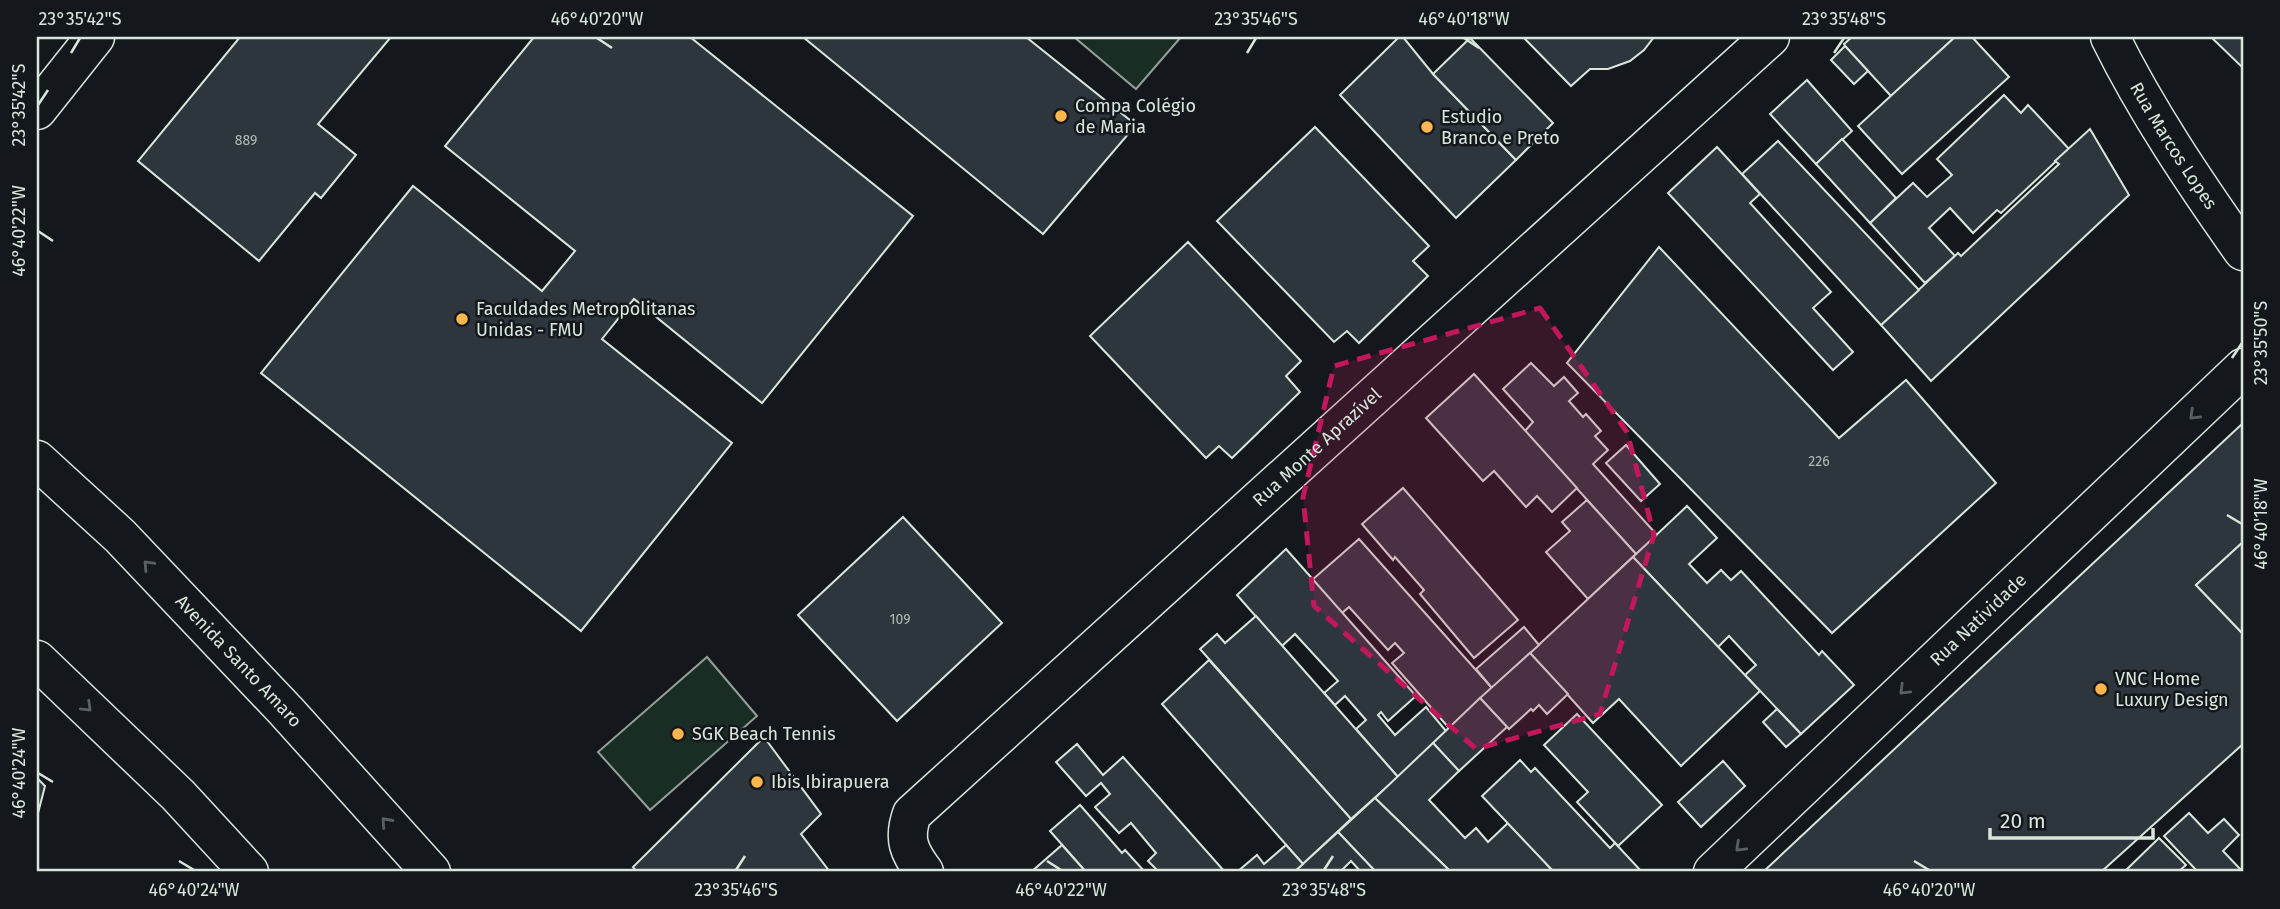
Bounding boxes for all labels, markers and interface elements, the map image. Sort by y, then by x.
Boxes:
text: 23°35'42"S [38,8,122,30]
text: 46°40'20"W [551,8,643,30]
text: 23°35'46"S [1214,8,1298,30]
text: 46°40'18"W [1418,8,1510,30]
text: 23°35'48"S [1802,8,1886,30]
text: 23°35'42"S [8,63,30,147]
street label: Rua Marcos Lopes [2125,78,2222,214]
place label: Compa Colégio de Maria [1075,95,1196,138]
place label: Estudio Branco e Preto [1441,106,1560,149]
marker: Compa Colégio de Maria [1053,108,1069,124]
marker: Estudio Branco e Preto [1419,119,1435,135]
house number: 889 [235,132,257,149]
text: 46°40'22"W [8,185,30,277]
place label: Faculdades Metropolitanas Unidas - FMU [476,298,695,341]
text: 23°35'50"S [2250,301,2272,385]
marker: Faculdades Metropolitanas Unidas - FMU [454,311,470,327]
street label: Rua Monte Aprazível [1248,383,1386,511]
one-way arrow [2189,407,2202,420]
house number: 226 [1808,453,1830,470]
text: 46°40'18"W [2250,478,2272,570]
one-way arrow [143,560,156,573]
street label: Rua Natividade [1925,569,2031,671]
street label: Avenida Santo Amaro [171,590,306,732]
house number: 109 [889,611,911,628]
place label: VNC Home Luxury Design [2115,668,2229,711]
marker: VNC Home Luxury Design [2093,681,2109,697]
one-way arrow [1900,682,1913,694]
one-way arrow [78,698,91,711]
place label: SGK Beach Tennis [692,723,836,745]
marker: SGK Beach Tennis [670,726,686,742]
text: 46°40'24"W [8,727,30,818]
place label: Ibis Ibirapuera [771,771,890,793]
marker: Ibis Ibirapuera [749,774,765,790]
scale bar [1990,797,2152,841]
text: 20 m [2000,808,2046,834]
one-way arrow [382,817,394,830]
one-way arrow [1735,838,1748,851]
text: 46°40'24"W [149,879,240,901]
text: 23°35'46"S [694,879,778,901]
text: 46°40'22"W [1015,879,1107,901]
text: 23°35'48"S [1282,879,1366,901]
text: 46°40'20"W [1883,879,1975,901]

